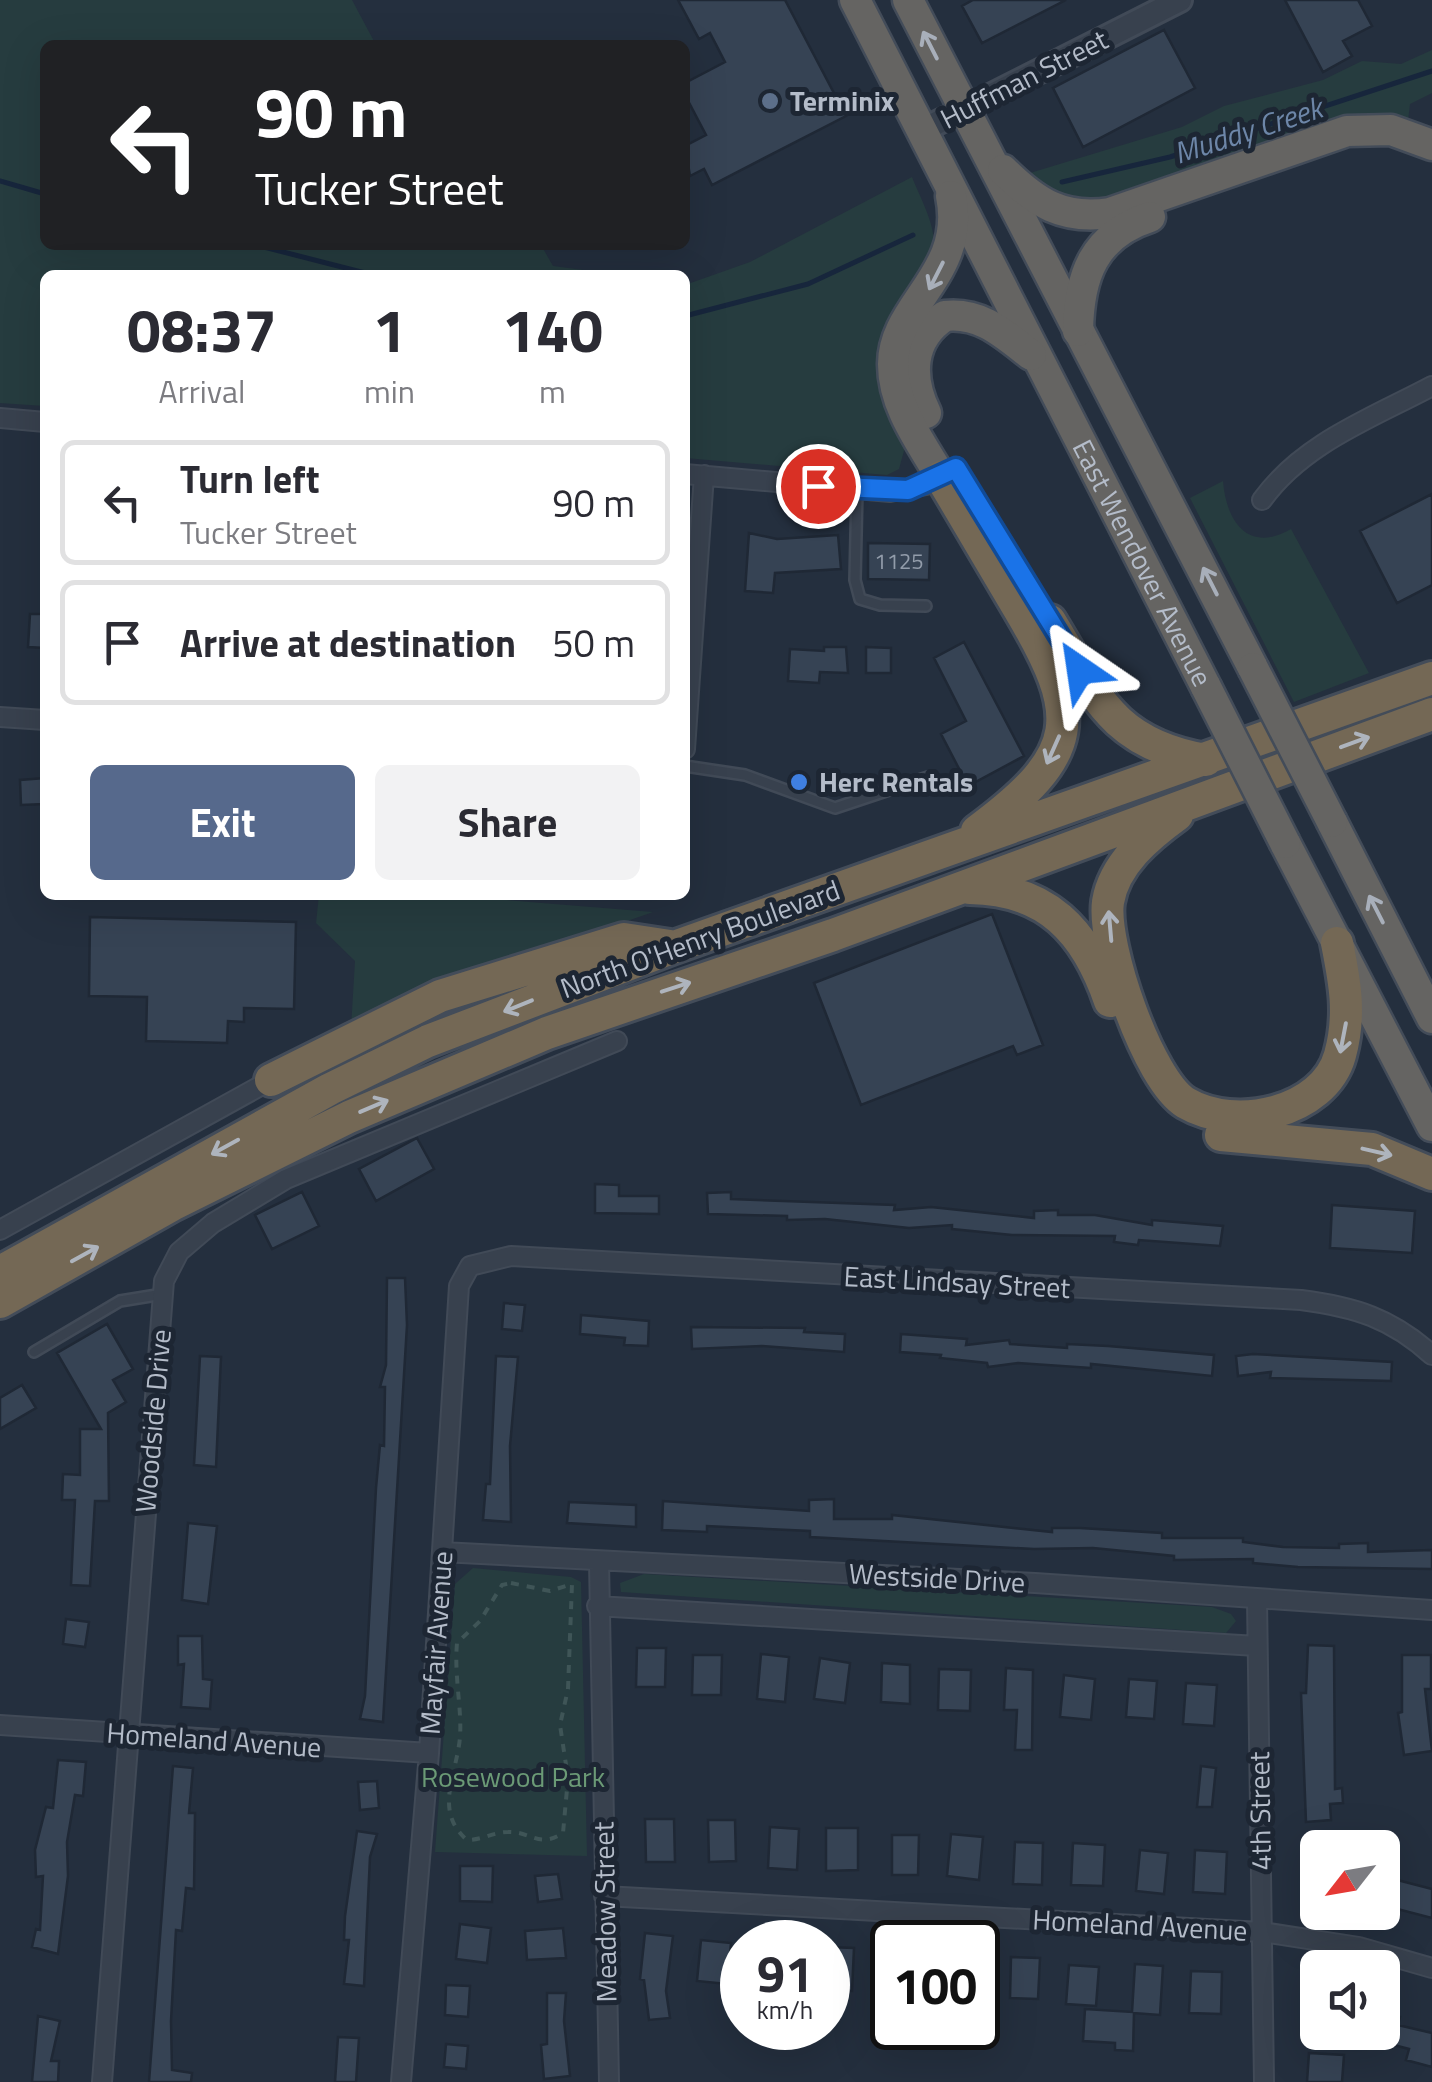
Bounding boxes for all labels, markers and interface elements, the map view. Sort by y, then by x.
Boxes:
street label: Huffman Street [932,18,1115,139]
one-way arrow [920,30,939,60]
text: 90 m [255,58,408,164]
place label: Terminix [790,79,894,122]
icon: left [90,80,220,210]
water label: Muddy Creek [1167,83,1331,176]
marker: Terminix [759,90,781,112]
text: Tucker Street [255,154,503,222]
one-way arrow [925,261,944,291]
text: 08:37 [127,284,277,375]
text: 1 [373,284,406,375]
text: 140 [502,284,603,375]
text: Arrival [159,367,245,415]
text: min [364,367,415,415]
text: m [539,367,566,415]
street label: East Wendover Avenue [1062,432,1224,694]
pin [776,444,861,529]
text: Turn left [180,450,320,508]
icon: arrive [791,459,846,514]
text: 90 m [552,474,635,532]
icon: left [95,475,150,530]
text: Tucker Street [180,508,357,556]
house number: 1125 [874,544,924,578]
one-way arrow [1200,566,1219,596]
text: Arrive at destination [180,614,516,672]
text: 50 m [552,614,635,672]
icon: arrive [95,615,150,670]
position arrow [1028,618,1132,722]
one-way arrow [1339,732,1370,750]
one-way arrow [1043,734,1061,765]
place label: Herc Rentals [819,760,973,803]
button: Exit [90,765,355,880]
button: Share [375,765,640,880]
marker: Herc Rentals [788,771,810,793]
street label: North O'Henry Boulevard [554,868,846,1009]
one-way arrow [1366,894,1385,924]
one-way arrow [1101,910,1120,943]
one-way arrow [660,977,692,995]
one-way arrow [503,999,533,1017]
one-way arrow [1333,1022,1352,1054]
one-way arrow [358,1096,389,1114]
one-way arrow [211,1138,241,1158]
one-way arrow [1360,1144,1392,1162]
one-way arrow [70,1244,99,1264]
street label: East Lindsay Street [843,1254,1072,1309]
street label: Woodside Drive [123,1327,182,1515]
street label: Mayfair Avenue [408,1550,463,1736]
street label: Westside Drive [848,1551,1026,1604]
street label: Homeland Avenue [105,1711,323,1768]
street label: 4th Street [1237,1751,1282,1871]
park label: Rosewood Park [421,1755,605,1798]
street label: Meadow Street [581,1821,628,2003]
north arrow [1300,1830,1400,1930]
map controls [1300,1830,1400,2050]
street label: Homeland Avenue [1031,1897,1249,1952]
speed limit sign: 100 [870,1920,1000,2050]
text: 91 [757,1935,813,2011]
button: sound [1300,1950,1400,2050]
text: km/h [757,1991,813,2029]

